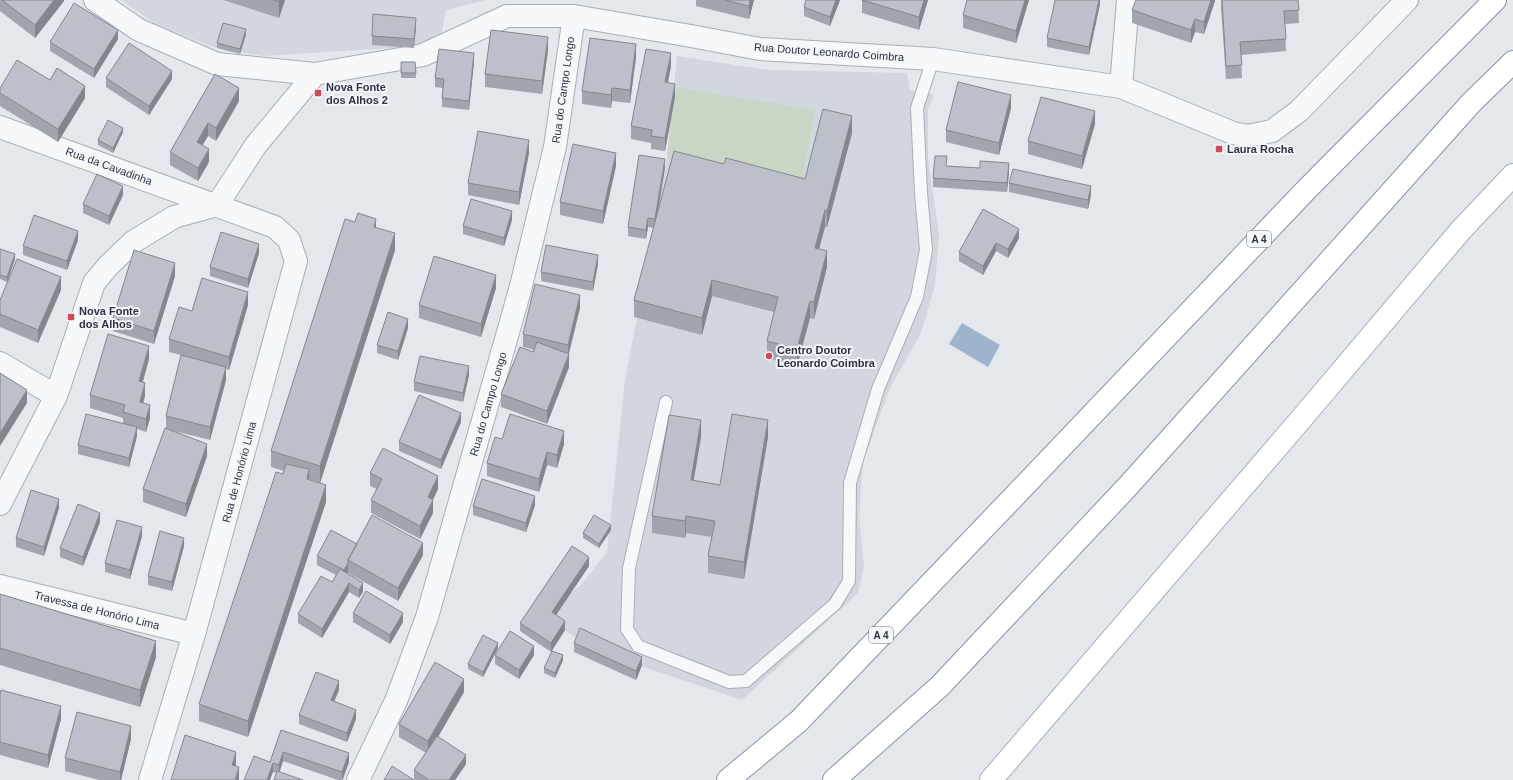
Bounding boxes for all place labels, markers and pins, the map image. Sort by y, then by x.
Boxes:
place label: Nova Fonte dos Alhos 2 [326,81,388,106]
marker: Nova Fonte dos Alhos 2 [313,88,323,98]
place label: Laura Rocha [1227,143,1295,155]
marker: Laura Rocha [1214,144,1224,154]
place label: Nova Fonte dos Alhos [79,305,139,330]
marker: Nova Fonte dos Alhos [66,312,76,322]
place label: Centro Doutor Leonardo Coimbra [777,344,876,369]
marker: Centro Doutor Leonardo Coimbra [764,351,774,361]

